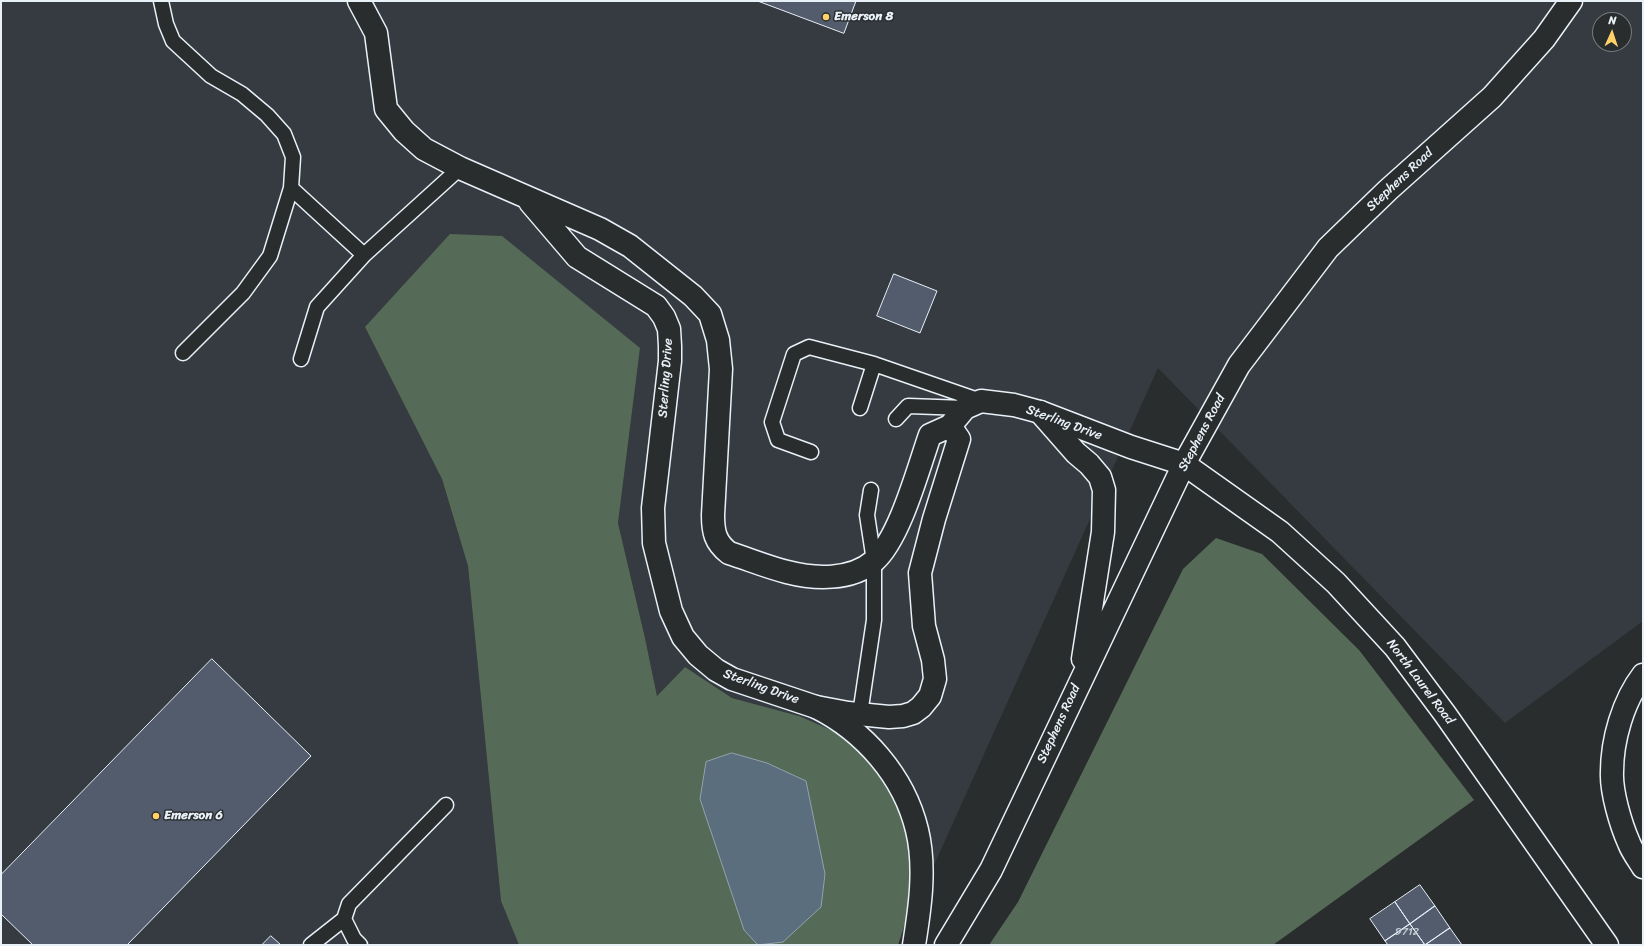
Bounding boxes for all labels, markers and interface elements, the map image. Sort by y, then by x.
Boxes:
place label: Emerson 8 [834,9,893,25]
text: N [1608,11,1617,30]
marker: Emerson 8 [821,12,831,22]
north arrow [1592,12,1632,52]
street label: Stephens Road [1364,145,1436,215]
street label: Sterling Drive [655,338,677,418]
street label: Stephens Road [1175,392,1229,474]
street label: Sterling Drive [1024,402,1104,444]
street label: North Laurel Road [1383,636,1457,728]
street label: Sterling Drive [721,666,801,708]
street label: Stephens Road [1034,682,1084,766]
place label: Emerson 6 [164,808,223,824]
marker: Emerson 6 [151,811,161,821]
house number: 9712 [1395,925,1419,939]

